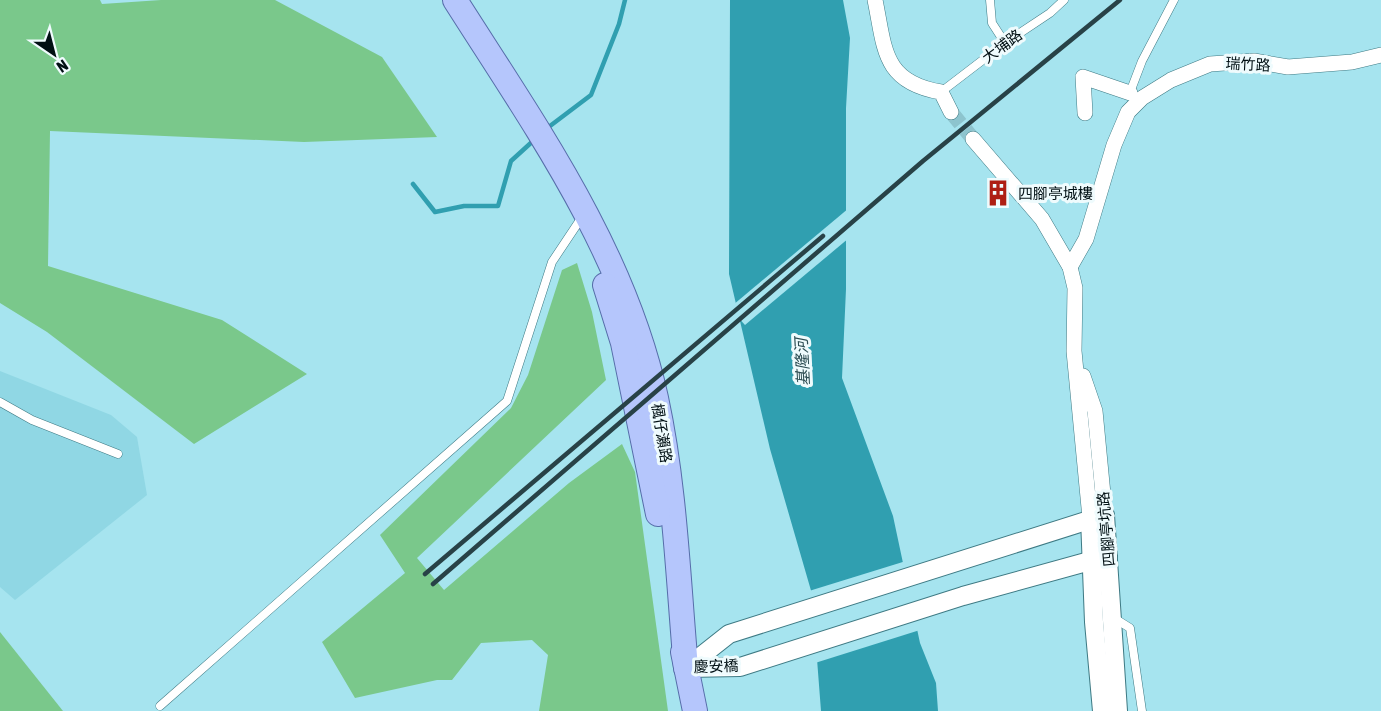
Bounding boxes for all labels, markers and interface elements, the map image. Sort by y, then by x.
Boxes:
north arrow [24,24,84,84]
street label: 大埔路 [979,26,1025,66]
street label: 瑞竹路 [1225,54,1271,74]
text: N [54,56,72,76]
building icon: 四腳亭城樓 [983,178,1013,208]
place label: 四腳亭城樓 [1018,185,1093,202]
water label: 基隆河 [792,335,812,386]
street label: 楓仔瀨路 [649,402,675,464]
street label: 四腳亭坑路 [1094,491,1118,567]
street label: 慶安橋 [693,657,739,675]

